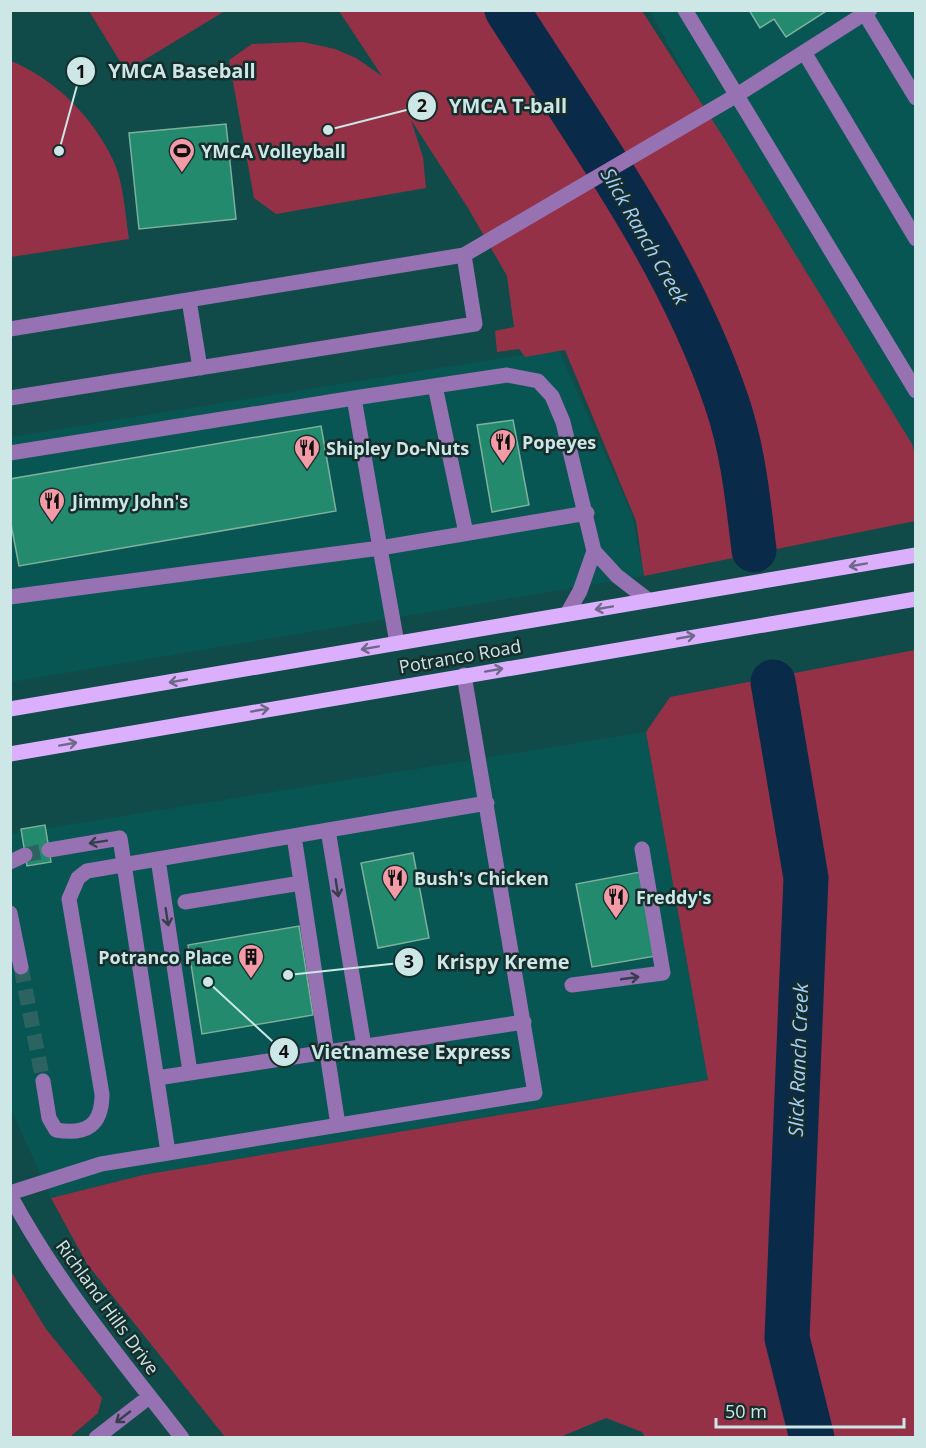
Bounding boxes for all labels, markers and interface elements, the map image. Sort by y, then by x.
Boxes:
callout: YMCA Baseball [66,52,267,90]
text: YMCA Baseball [108,57,256,84]
text: 1 [76,59,86,83]
callout: YMCA T-ball [407,87,579,125]
text: YMCA T-ball [449,92,567,119]
text: 2 [417,93,427,117]
sports icon: YMCA Volleyball [167,136,197,174]
place label: YMCA Volleyball [201,139,346,163]
water label: Slick Ranch Creek [595,163,696,310]
restaurant icon: Popeyes [488,427,518,465]
place label: Popeyes [522,430,596,454]
restaurant icon: Shipley Do-Nuts [292,433,322,471]
place label: Shipley Do-Nuts [326,436,469,460]
restaurant icon: Jimmy John's [37,486,67,524]
place label: Jimmy John's [70,489,188,513]
one-way arrow [848,559,868,570]
one-way arrow [594,603,614,614]
one-way arrow [676,632,695,643]
street label: Potranco Road [397,633,523,679]
one-way arrow [361,643,380,654]
one-way arrow [483,664,503,675]
one-way arrow [168,676,188,687]
one-way arrow [250,705,270,716]
one-way arrow [58,738,77,749]
one-way arrow [88,837,108,848]
restaurant icon: Bush's Chicken [380,863,410,901]
place label: Bush's Chicken [414,866,549,890]
one-way arrow [332,877,343,897]
restaurant icon: Freddy's [601,882,631,920]
place label: Freddy's [636,885,711,909]
one-way arrow [161,906,172,926]
building icon: Potranco Place [236,942,266,980]
callout: Krispy Kreme [394,943,581,981]
place label: Potranco Place [98,945,232,969]
text: Krispy Kreme [436,948,570,975]
text: 3 [404,949,414,973]
one-way arrow [619,972,639,983]
water label: Slick Ranch Creek [782,982,814,1137]
callout: Vietnamese Express [269,1033,523,1071]
text: Vietnamese Express [311,1038,511,1065]
text: 4 [279,1039,289,1063]
street label: Richland Hills Drive [51,1235,165,1379]
scale bar [716,1391,904,1429]
text: 50 m [725,1399,767,1423]
one-way arrow [115,1411,131,1423]

